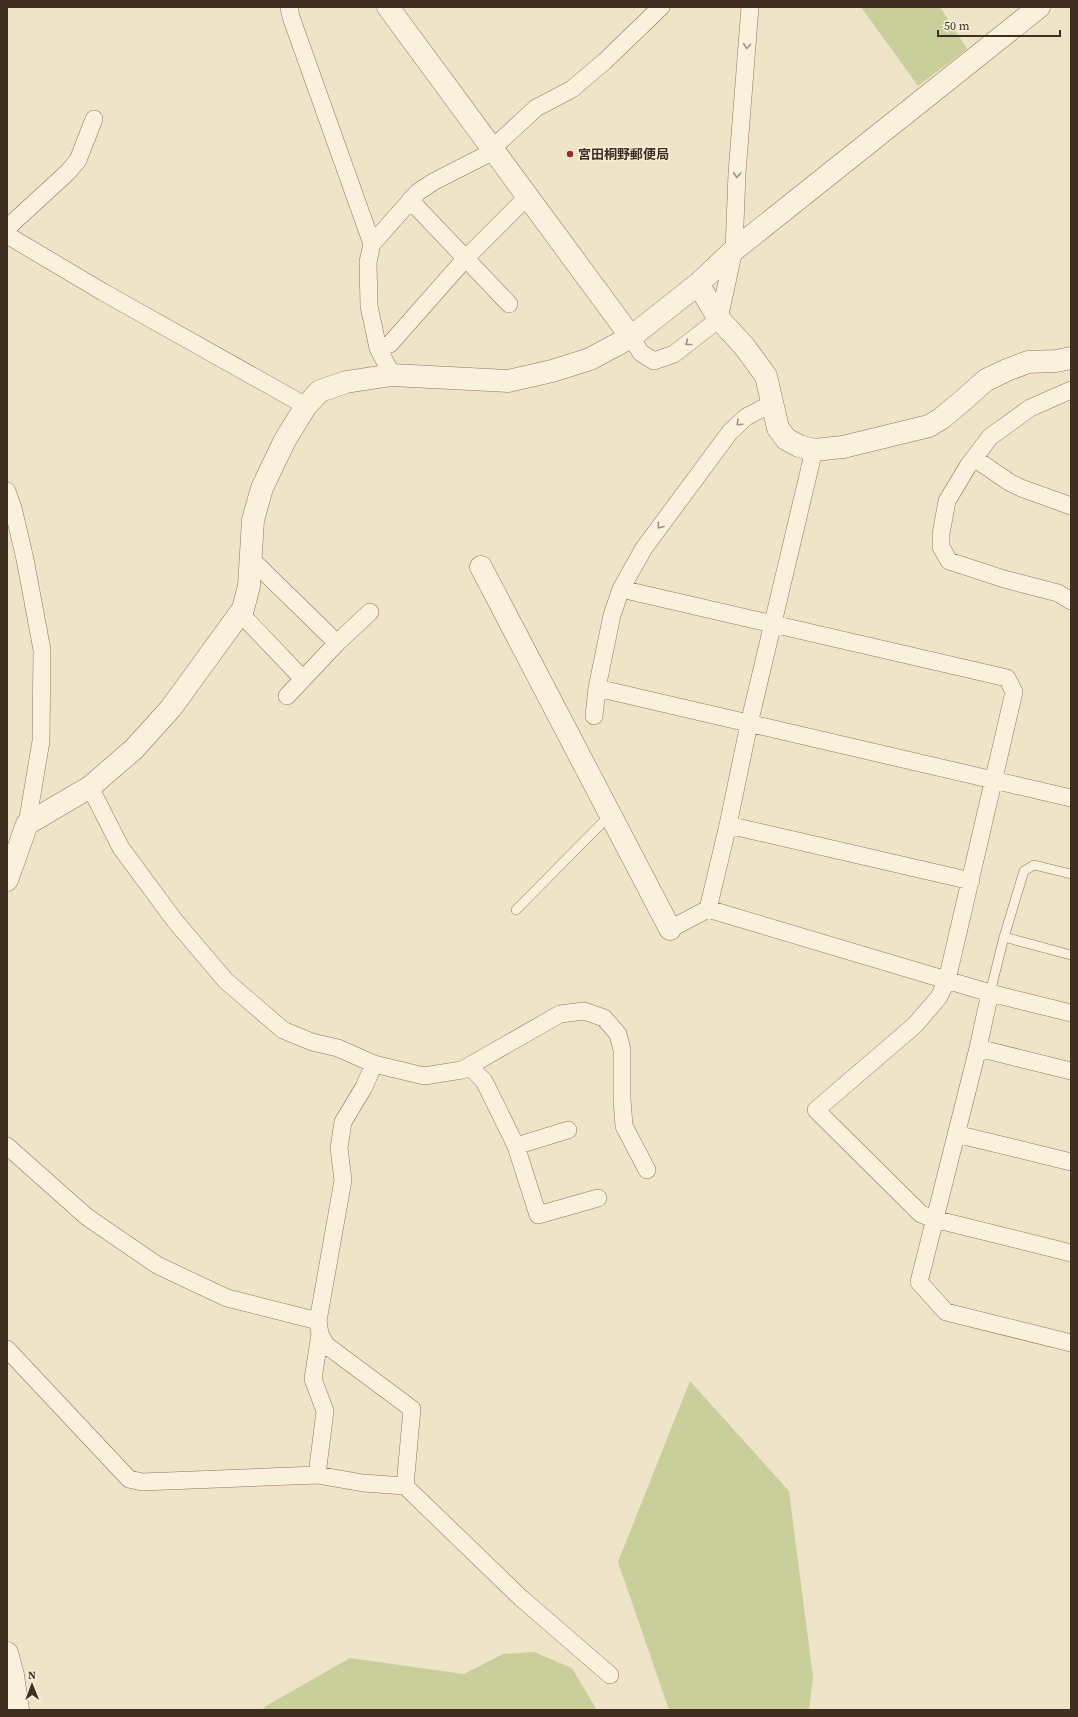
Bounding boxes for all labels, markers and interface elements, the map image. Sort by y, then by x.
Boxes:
scale bar [938,12,1060,38]
text: 50 m [944,18,970,34]
one-way arrow [743,43,752,49]
place label: 宮田桐野郵便局 [578,146,669,163]
marker: 宮田桐野郵便局 [565,149,575,159]
one-way arrow [733,172,741,178]
one-way arrow [686,338,693,345]
one-way arrow [737,418,744,425]
one-way arrow [658,522,665,529]
north arrow [12,1665,52,1705]
text: N [28,1668,36,1683]

